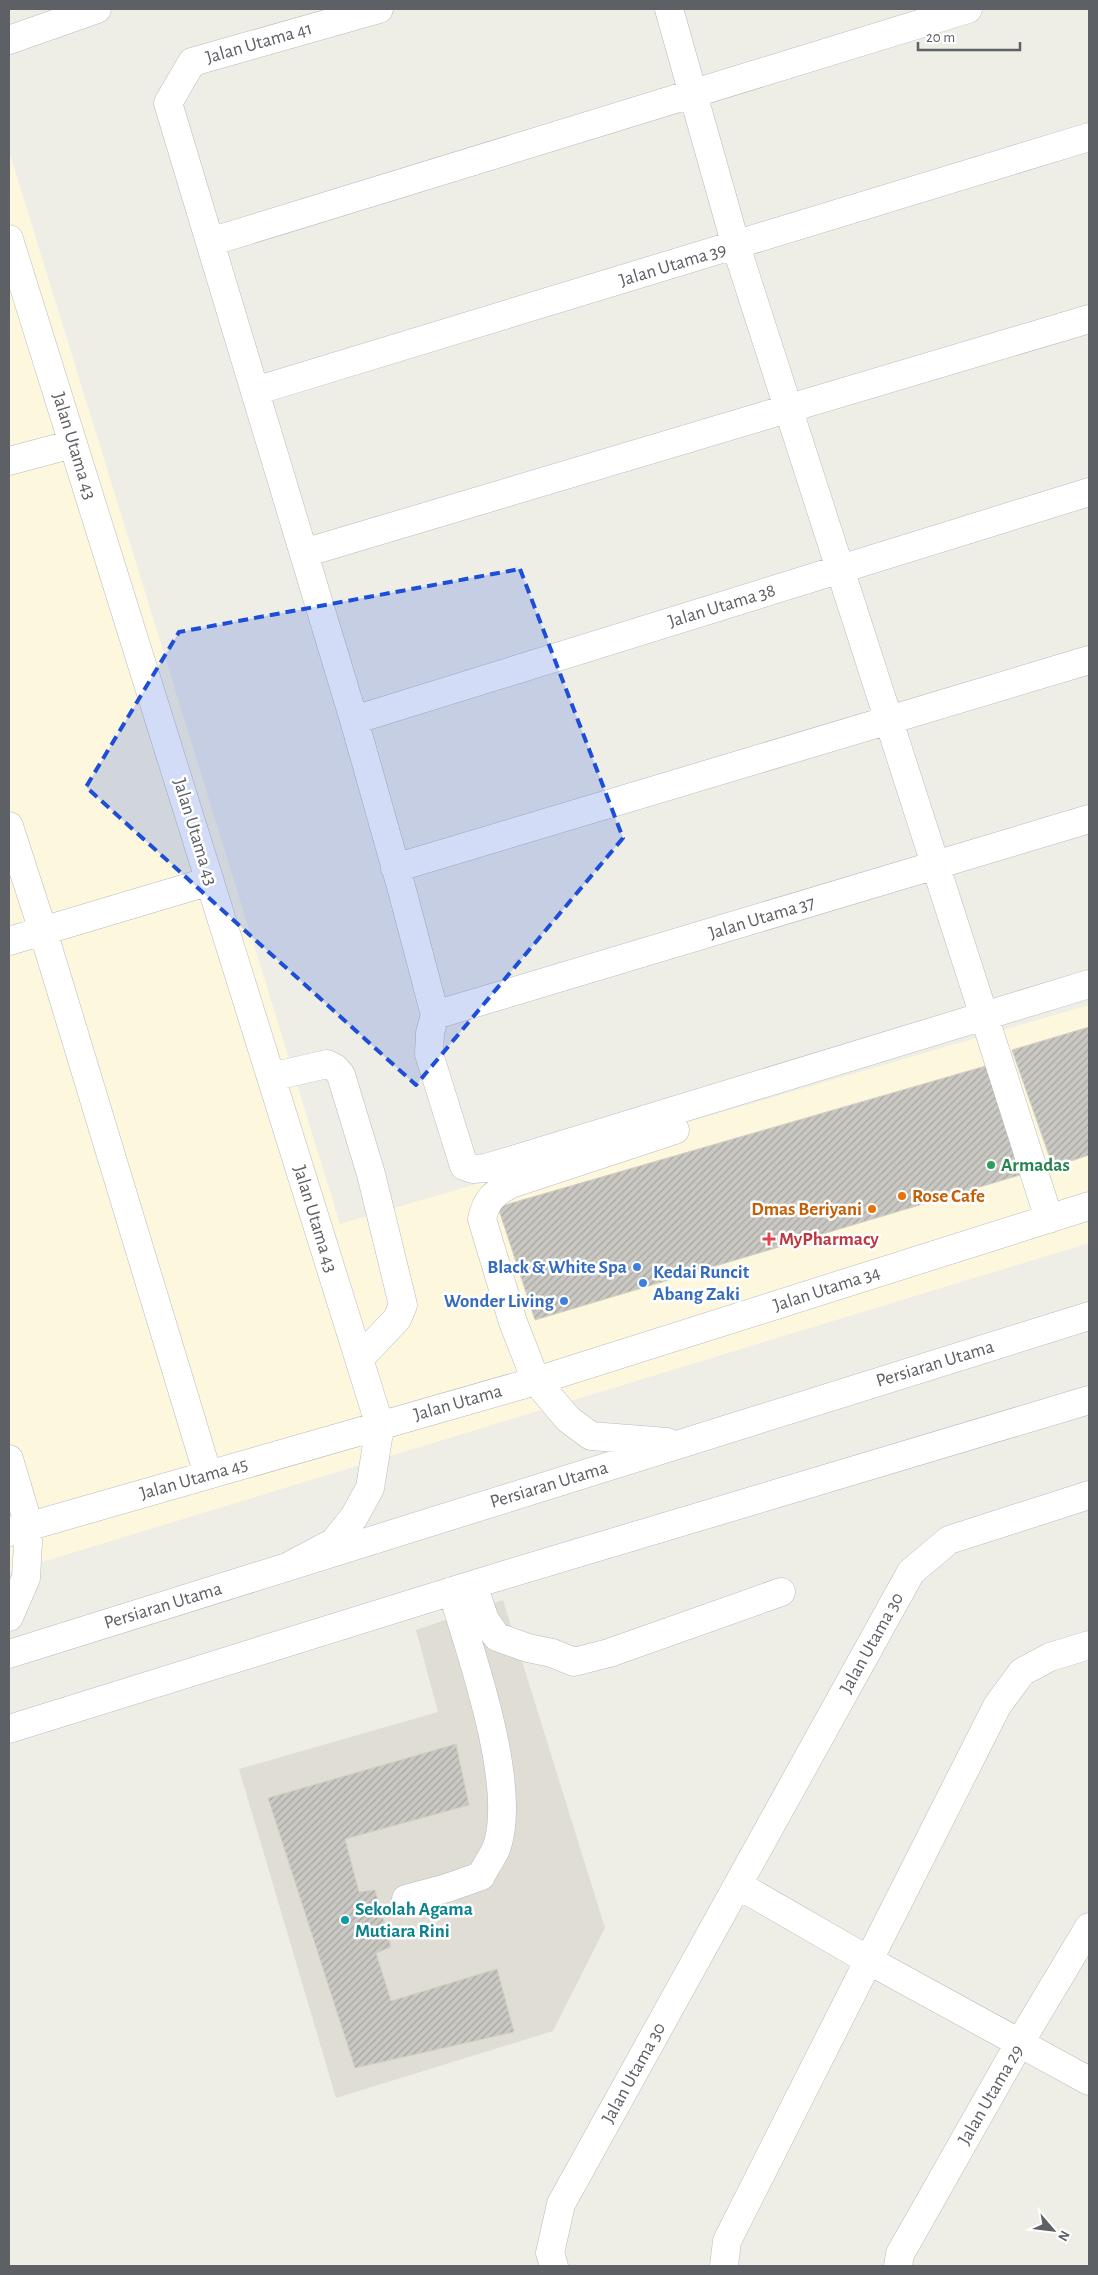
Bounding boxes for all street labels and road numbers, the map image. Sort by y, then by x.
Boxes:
street label: Jalan Utama 41 [204,19,314,67]
street label: Jalan Utama 39 [617,240,729,290]
street label: Jalan Utama 43 [49,390,99,502]
street label: Jalan Utama 38 [666,581,778,631]
street label: Jalan Utama 43 [170,776,220,888]
street label: Jalan Utama 37 [707,893,817,943]
street label: Jalan Utama 43 [290,1163,340,1275]
street label: Jalan Utama 34 [771,1263,883,1315]
street label: Persiaran Utama [874,1337,996,1391]
street label: Jalan Utama [412,1381,505,1425]
street label: Jalan Utama 45 [138,1455,250,1503]
street label: Persiaran Utama [488,1458,610,1512]
street label: Persiaran Utama [102,1579,224,1633]
street label: Jalan Utama 30 [837,1589,907,1697]
street label: Jalan Utama 30 [599,2019,669,2127]
street label: Jalan Utama 29 [955,2042,1027,2148]

